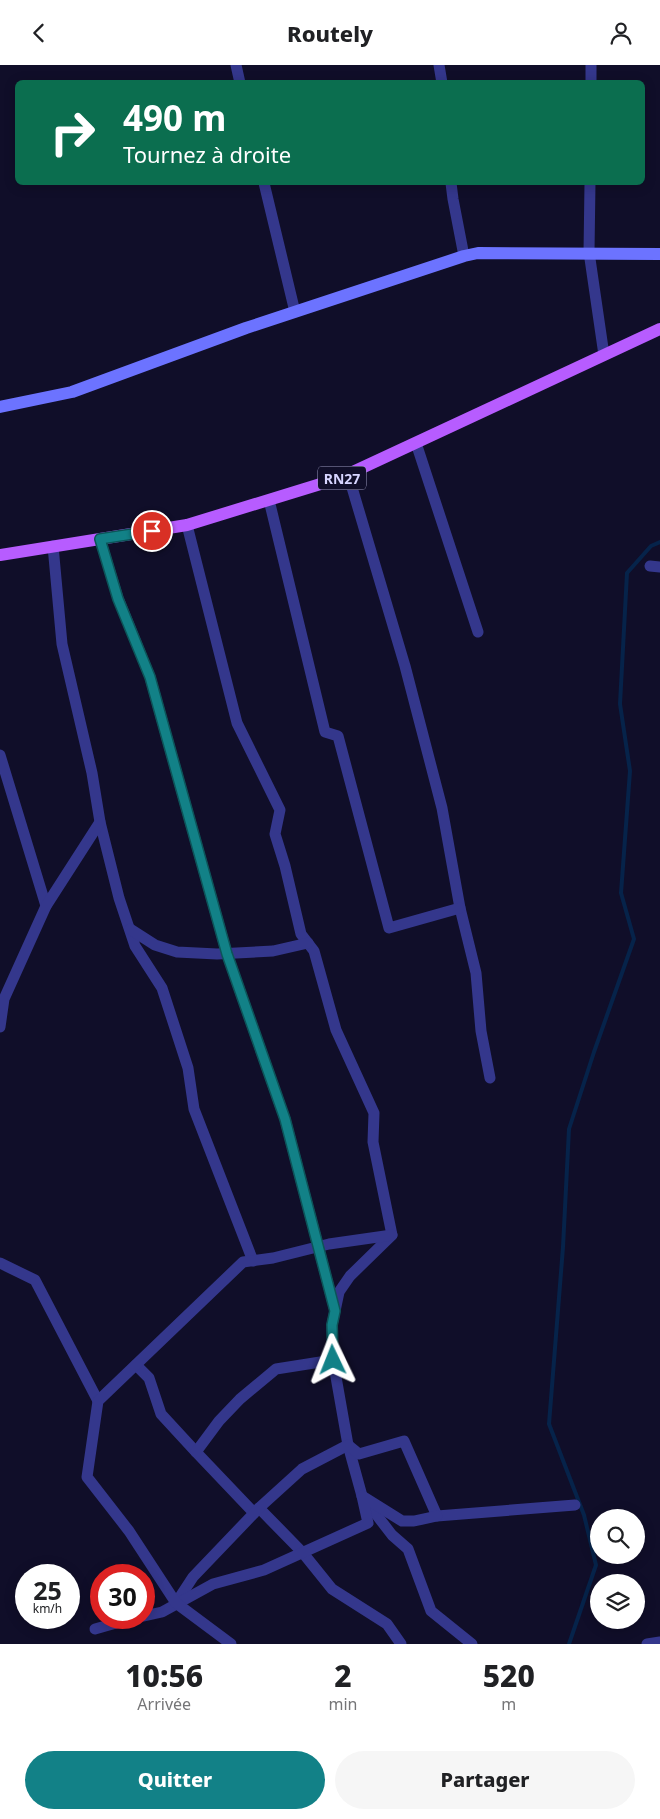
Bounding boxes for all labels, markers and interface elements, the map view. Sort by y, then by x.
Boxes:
text: Routely [287,18,373,48]
icon: back [25,19,53,47]
icon: person [607,19,635,47]
text: 490 m [123,94,226,141]
icon: right [40,100,105,165]
text: Tournez à droite [123,139,291,169]
road number: RN27 [318,467,366,489]
pin [131,510,173,552]
icon: arrive [138,517,166,545]
position arrow [306,1333,358,1385]
map controls [590,1509,645,1629]
button: search [590,1509,645,1564]
speed limit sign: 30 [90,1564,155,1629]
text: 25 [33,1573,62,1607]
button: layers [590,1574,645,1629]
text: km/h [33,1600,62,1617]
text: 10:56 [125,1655,203,1696]
text: 2 [334,1655,352,1696]
text: 520 [483,1655,535,1696]
text: Arrivée [137,1693,191,1715]
text: min [328,1693,357,1715]
text: m [501,1693,516,1715]
button: Quitter [25,1751,325,1809]
button: Partager [335,1751,635,1809]

